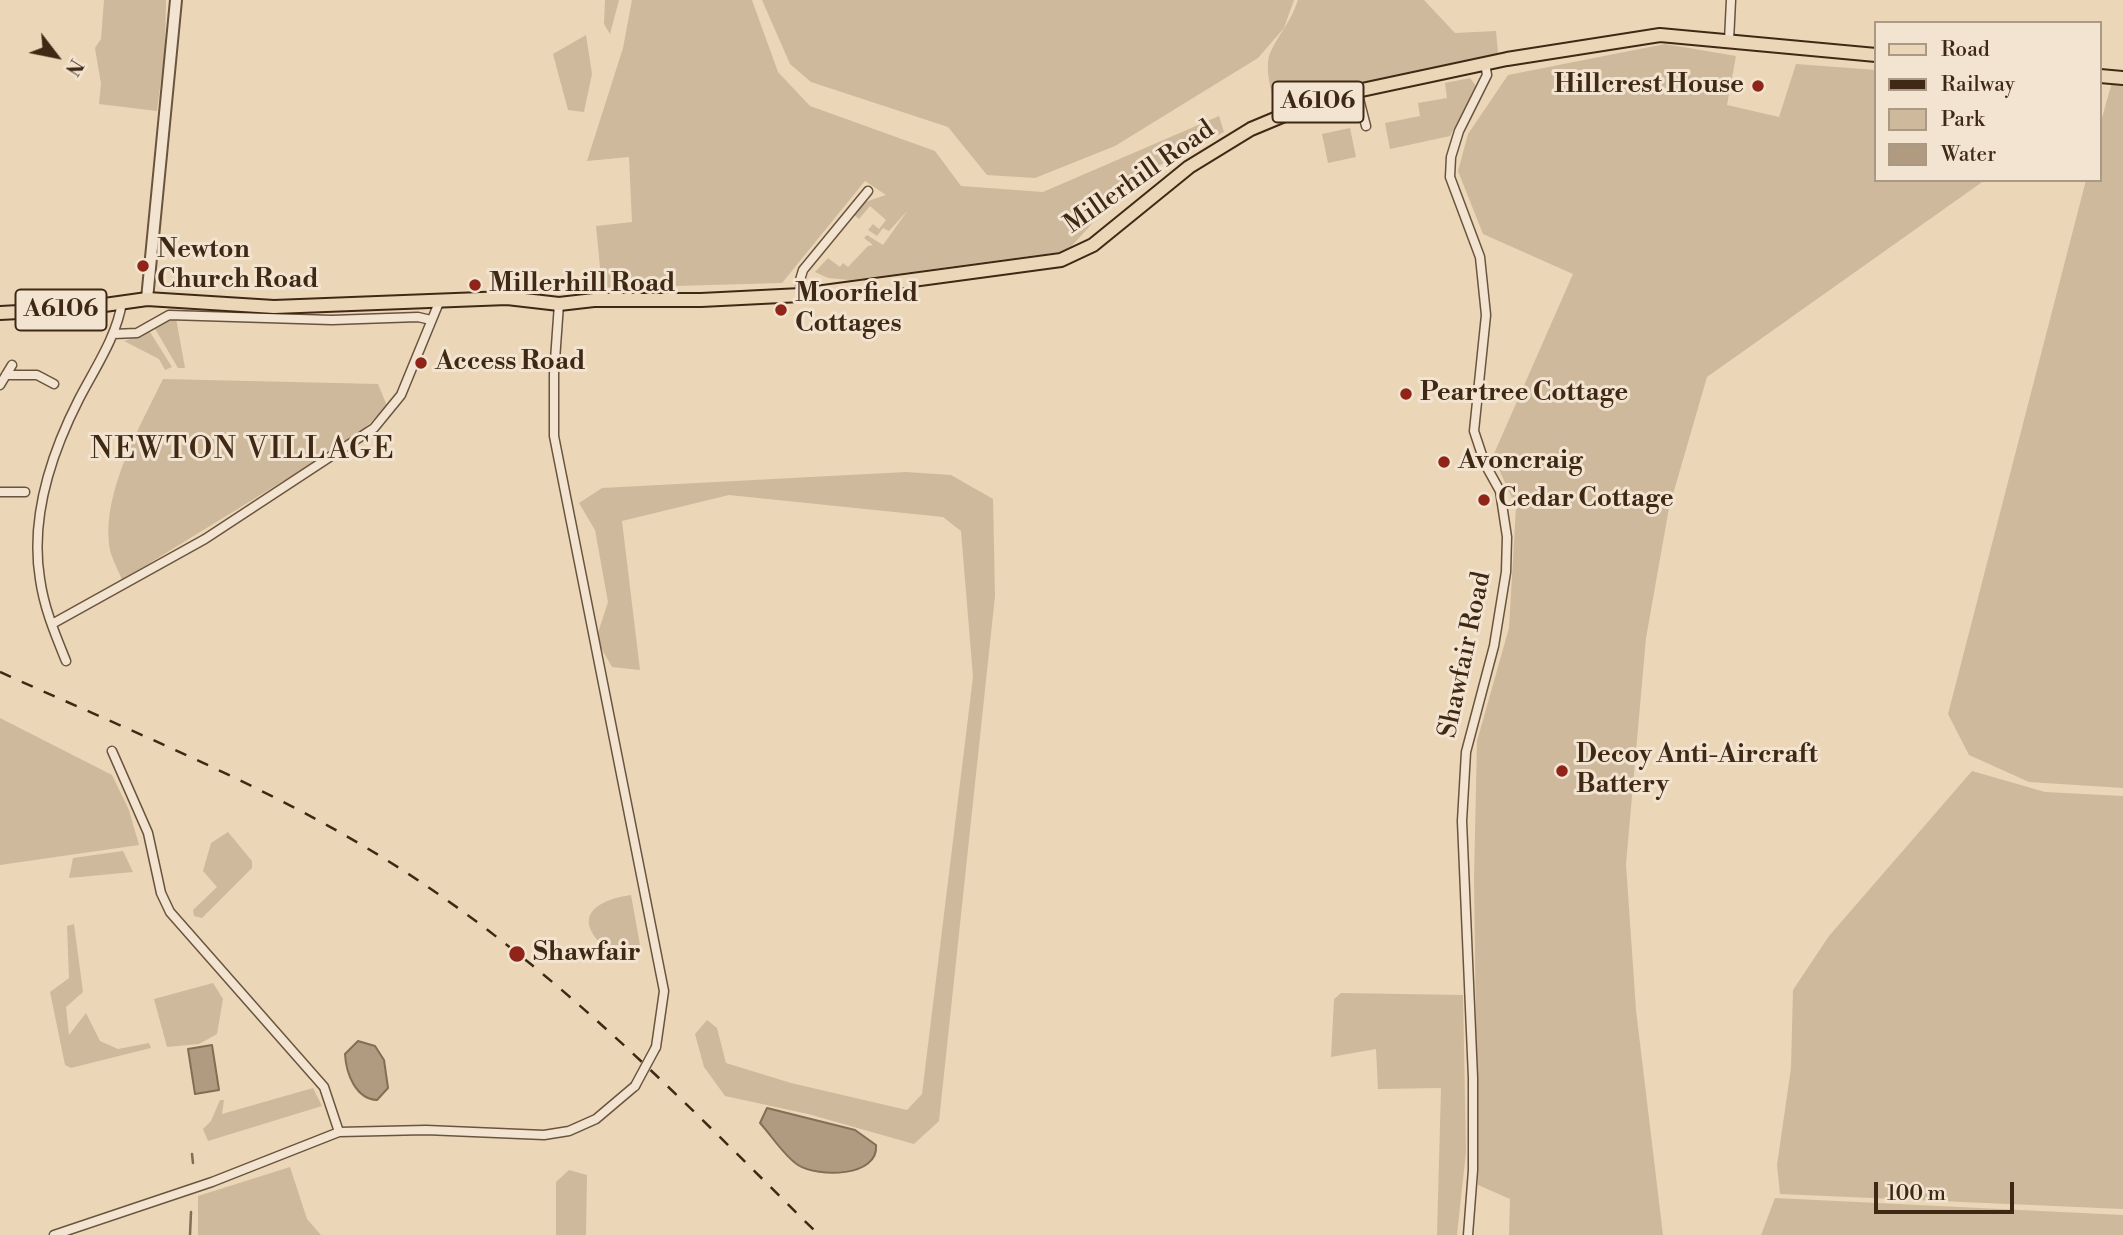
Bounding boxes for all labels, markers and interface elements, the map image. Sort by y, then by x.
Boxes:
north arrow [21,21,91,91]
legend [1874,21,2102,182]
text: Road [1941,37,1990,63]
text: N [60,54,88,80]
place label: Hillcrest House [1554,70,1744,102]
text: Railway [1941,72,2015,98]
marker: Hillcrest House [1750,78,1766,94]
road number: A6106 [1272,82,1364,122]
text: Park [1941,107,1985,133]
street label: Millerhill Road [1059,115,1221,241]
text: Water [1941,142,1996,168]
place label: Newton Church Road [157,235,319,296]
marker: Newton Church Road [135,258,151,274]
place label: Millerhill Road [489,269,675,301]
marker: Millerhill Road [467,277,483,293]
place label: Moorfield Cottages [795,279,918,340]
road number: A6106 [15,290,106,330]
marker: Moorfield Cottages [773,302,789,318]
place label: Access Road [435,347,585,379]
marker: Access Road [413,355,429,371]
place label: Peartree Cottage [1420,378,1628,410]
marker: Peartree Cottage [1398,386,1414,402]
district label: NEWTON VILLAGE [92,433,394,469]
place label: Avoncraig [1458,446,1583,478]
marker: Avoncraig [1436,454,1452,470]
place label: Cedar Cottage [1498,484,1674,516]
marker: Cedar Cottage [1476,492,1492,508]
street label: Shawfair Road [1433,569,1499,741]
place label: Decoy Anti-Aircraft Battery [1576,740,1818,802]
marker: Decoy Anti-Aircraft Battery [1554,763,1570,779]
place label: Shawfair [533,938,641,970]
marker: Shawfair [507,944,527,964]
scale bar [1878,1168,2018,1212]
text: 100 m [1887,1181,1946,1207]

